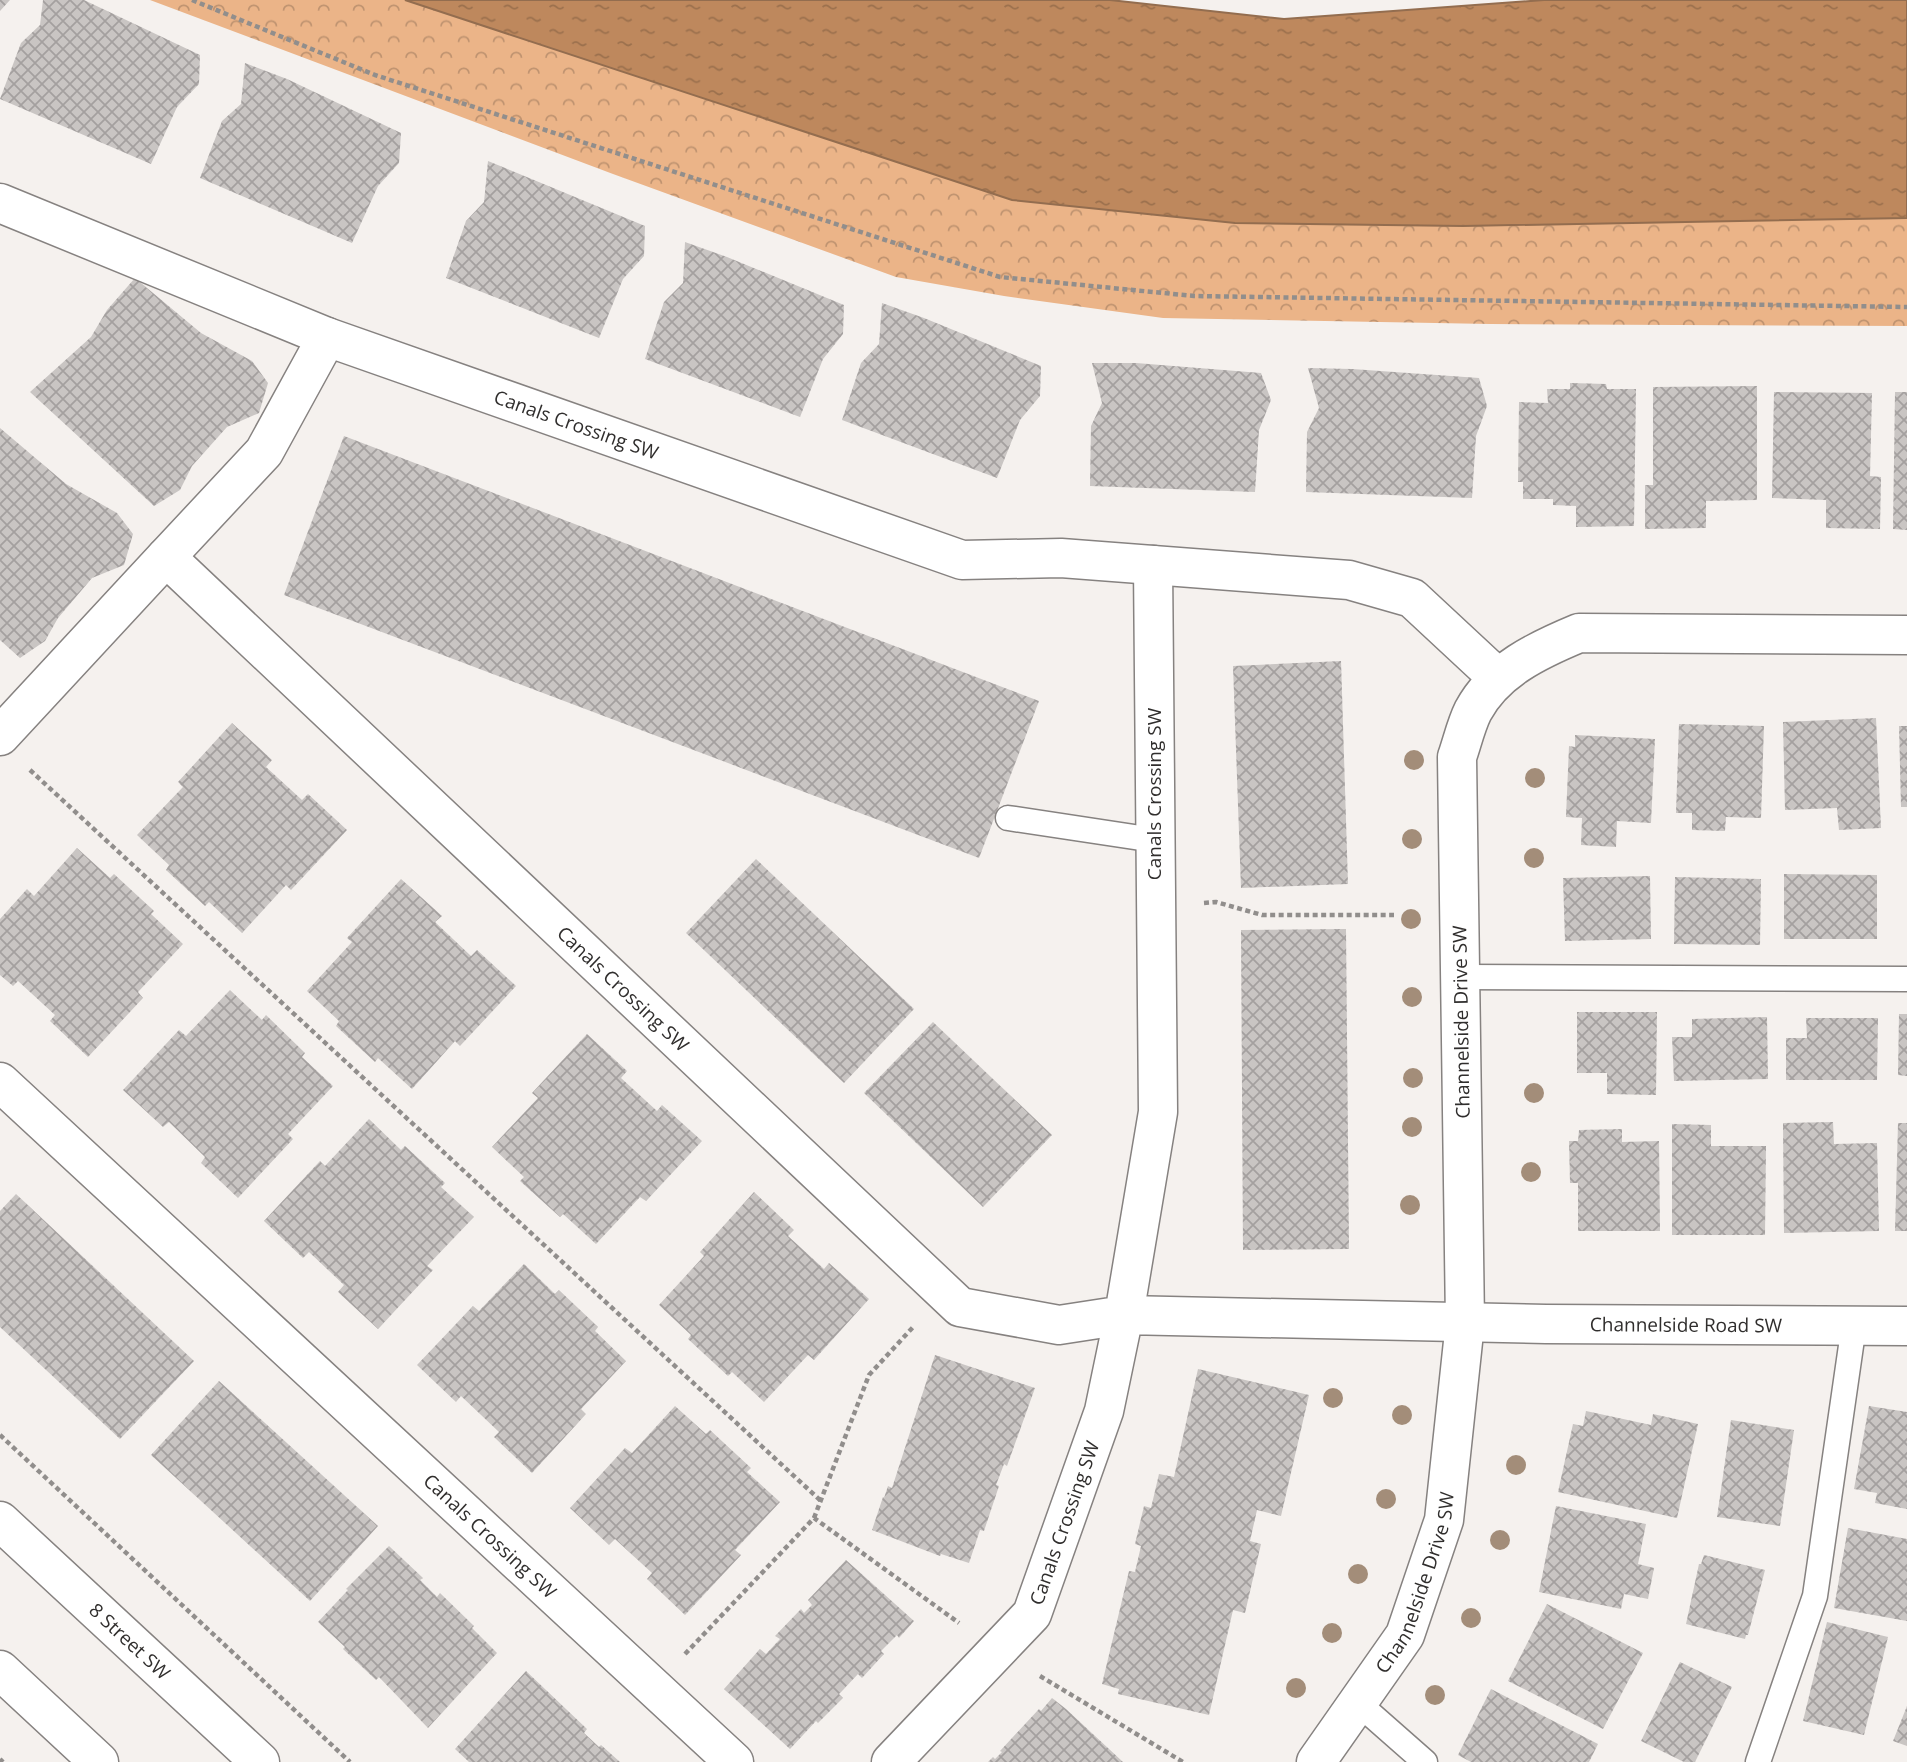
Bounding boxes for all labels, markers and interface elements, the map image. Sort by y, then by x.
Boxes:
street label: Canals Crossing SW [491,384,662,466]
street label: Canals Crossing SW [1141,707,1167,880]
street label: Canals Crossing SW [552,920,695,1058]
street label: Channelside Drive SW [1446,925,1476,1119]
street label: Channelside Road SW [1590,1311,1783,1338]
street label: Canals Crossing SW [1023,1437,1106,1609]
street label: Canals Crossing SW [418,1468,562,1604]
street label: Channelside Drive SW [1369,1490,1460,1678]
street label: 8 Street SW [84,1597,176,1686]

